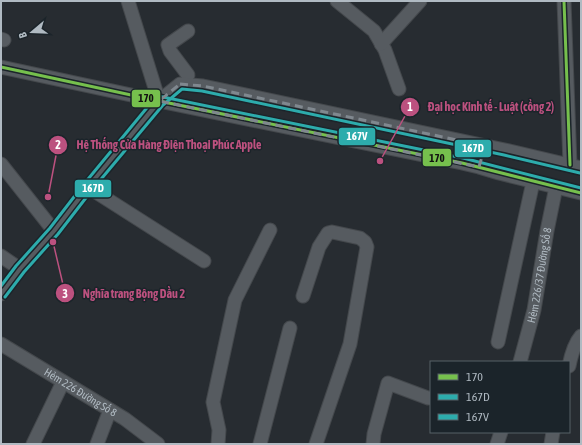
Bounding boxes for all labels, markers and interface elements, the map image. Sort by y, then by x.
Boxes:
north arrow [12,12,52,52]
text: B [16,30,29,40]
line badge: 170 [131,89,161,108]
text: 170 [138,92,154,104]
callout: Đại học Kinh tế - Luật (cổng 2) [400,95,563,119]
text: Đại học Kinh tế - Luật (cổng 2) [428,99,554,114]
text: 1 [407,100,413,114]
line badge: 167V [338,127,376,146]
text: 167V [347,130,368,142]
callout: Hệ Thống Cửa Hàng Điện Thoại Phúc Apple [48,133,269,157]
text: Hệ Thống Cửa Hàng Điện Thoại Phúc Apple [77,137,262,152]
text: 2 [55,138,61,152]
line badge: 167D [454,139,492,158]
text: 167D [462,142,484,154]
line badge: 170 [422,148,452,167]
text: 170 [429,152,445,164]
line badge: 167D [74,179,112,198]
text: 167D [82,182,104,194]
street label: Hẻm 226/37 Đường Số 8 [525,226,554,324]
callout: Nghĩa trang Bộng Dầu 2 [55,281,194,305]
text: Nghĩa trang Bộng Dầu 2 [83,286,186,301]
text: 3 [62,287,68,301]
legend [430,361,570,433]
street label: Hẻm 226 Đường Số 8 [42,366,119,419]
text: 170 [466,370,483,384]
text: 167D [466,390,490,404]
text: 167V [466,410,489,424]

